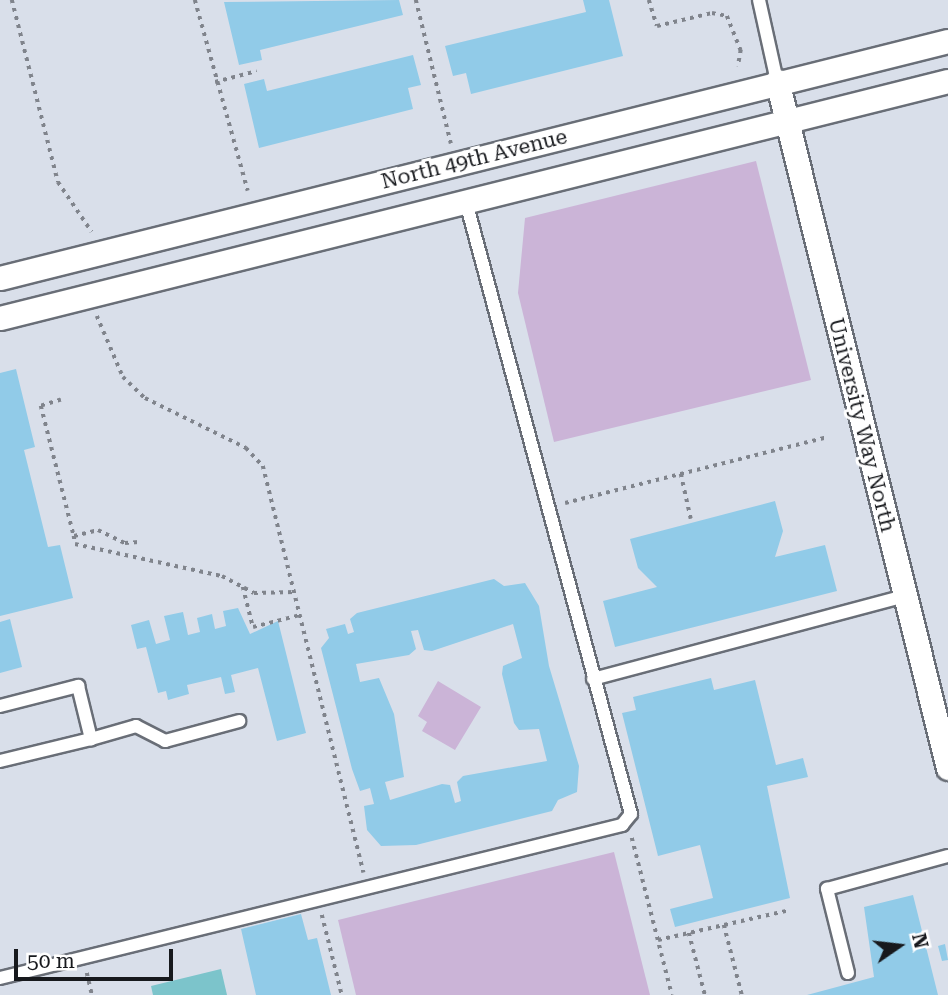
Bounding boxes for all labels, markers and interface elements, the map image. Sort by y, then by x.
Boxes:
street label: North 49th Avenue [378,124,570,194]
street label: University Way North [823,315,901,535]
north arrow [864,911,934,981]
text: N [907,931,933,951]
scale bar [18,936,177,980]
text: 50 m [27,949,75,973]

